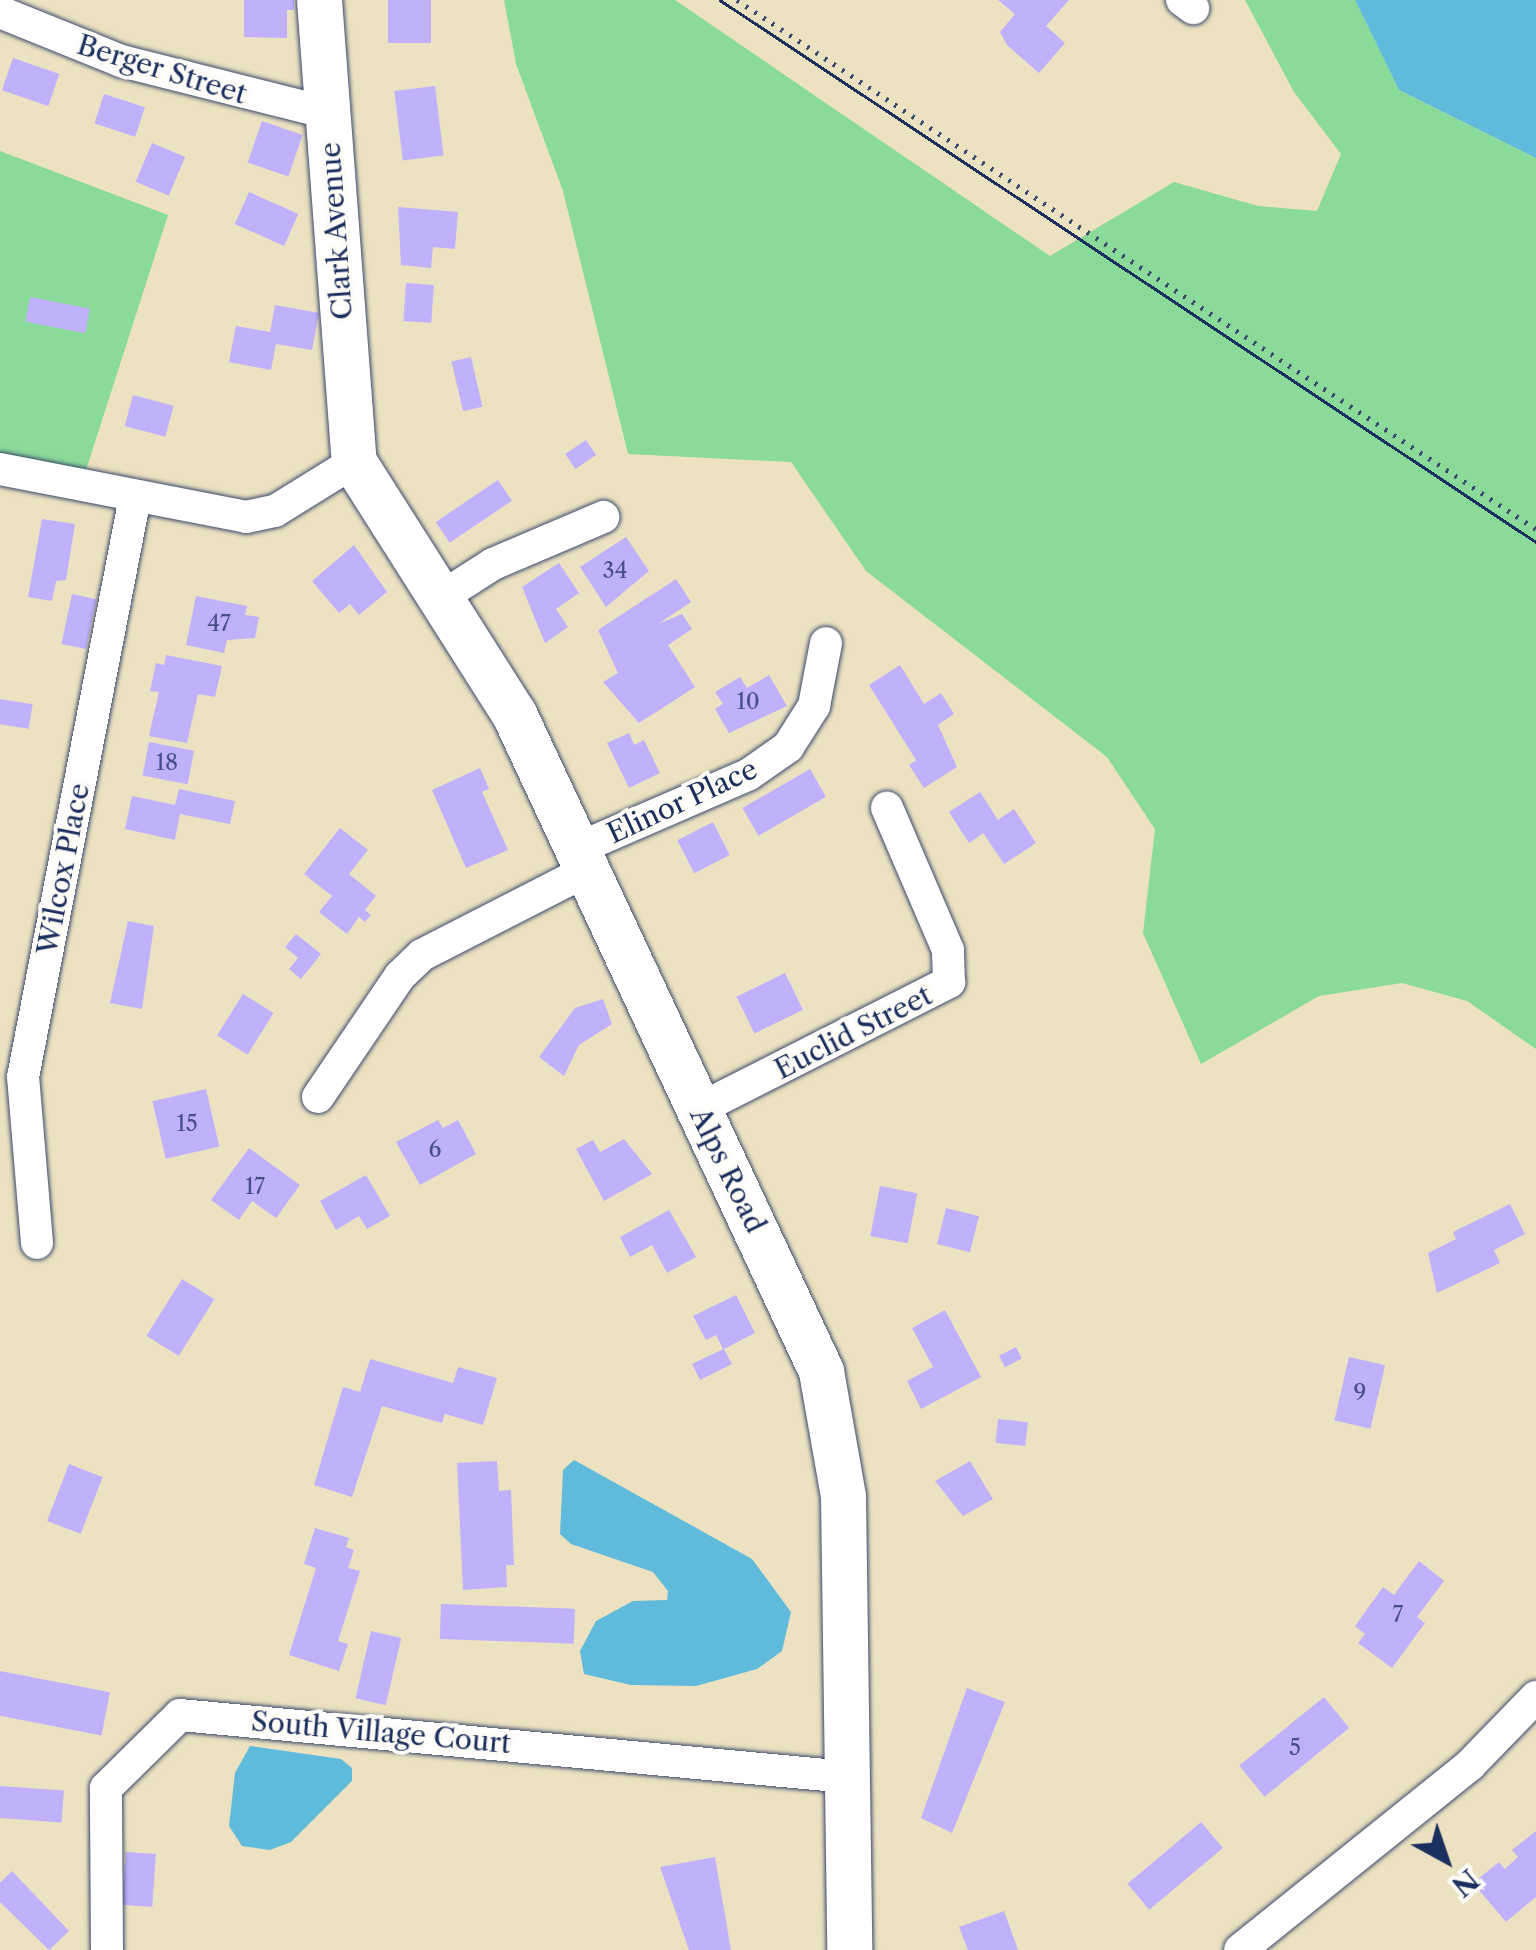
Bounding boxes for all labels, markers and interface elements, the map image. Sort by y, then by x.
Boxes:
street label: Berger Street [73,27,251,111]
street label: Clark Avenue [313,140,359,322]
house number: 34 [603,558,627,584]
house number: 47 [207,611,231,637]
house number: 10 [736,689,760,715]
house number: 18 [156,750,178,776]
street label: Elinor Place [601,752,763,850]
street label: Wilcox Place [30,780,96,958]
street label: Euclid Street [769,978,937,1086]
street label: Alps Road [683,1102,773,1238]
house number: 15 [176,1111,198,1137]
house number: 6 [429,1137,441,1163]
house number: 17 [245,1174,265,1200]
house number: 9 [1354,1380,1366,1406]
house number: 7 [1393,1602,1403,1628]
street label: South Village Court [249,1704,513,1760]
house number: 5 [1289,1735,1301,1761]
north arrow [1396,1810,1496,1910]
text: N [1445,1862,1486,1904]

